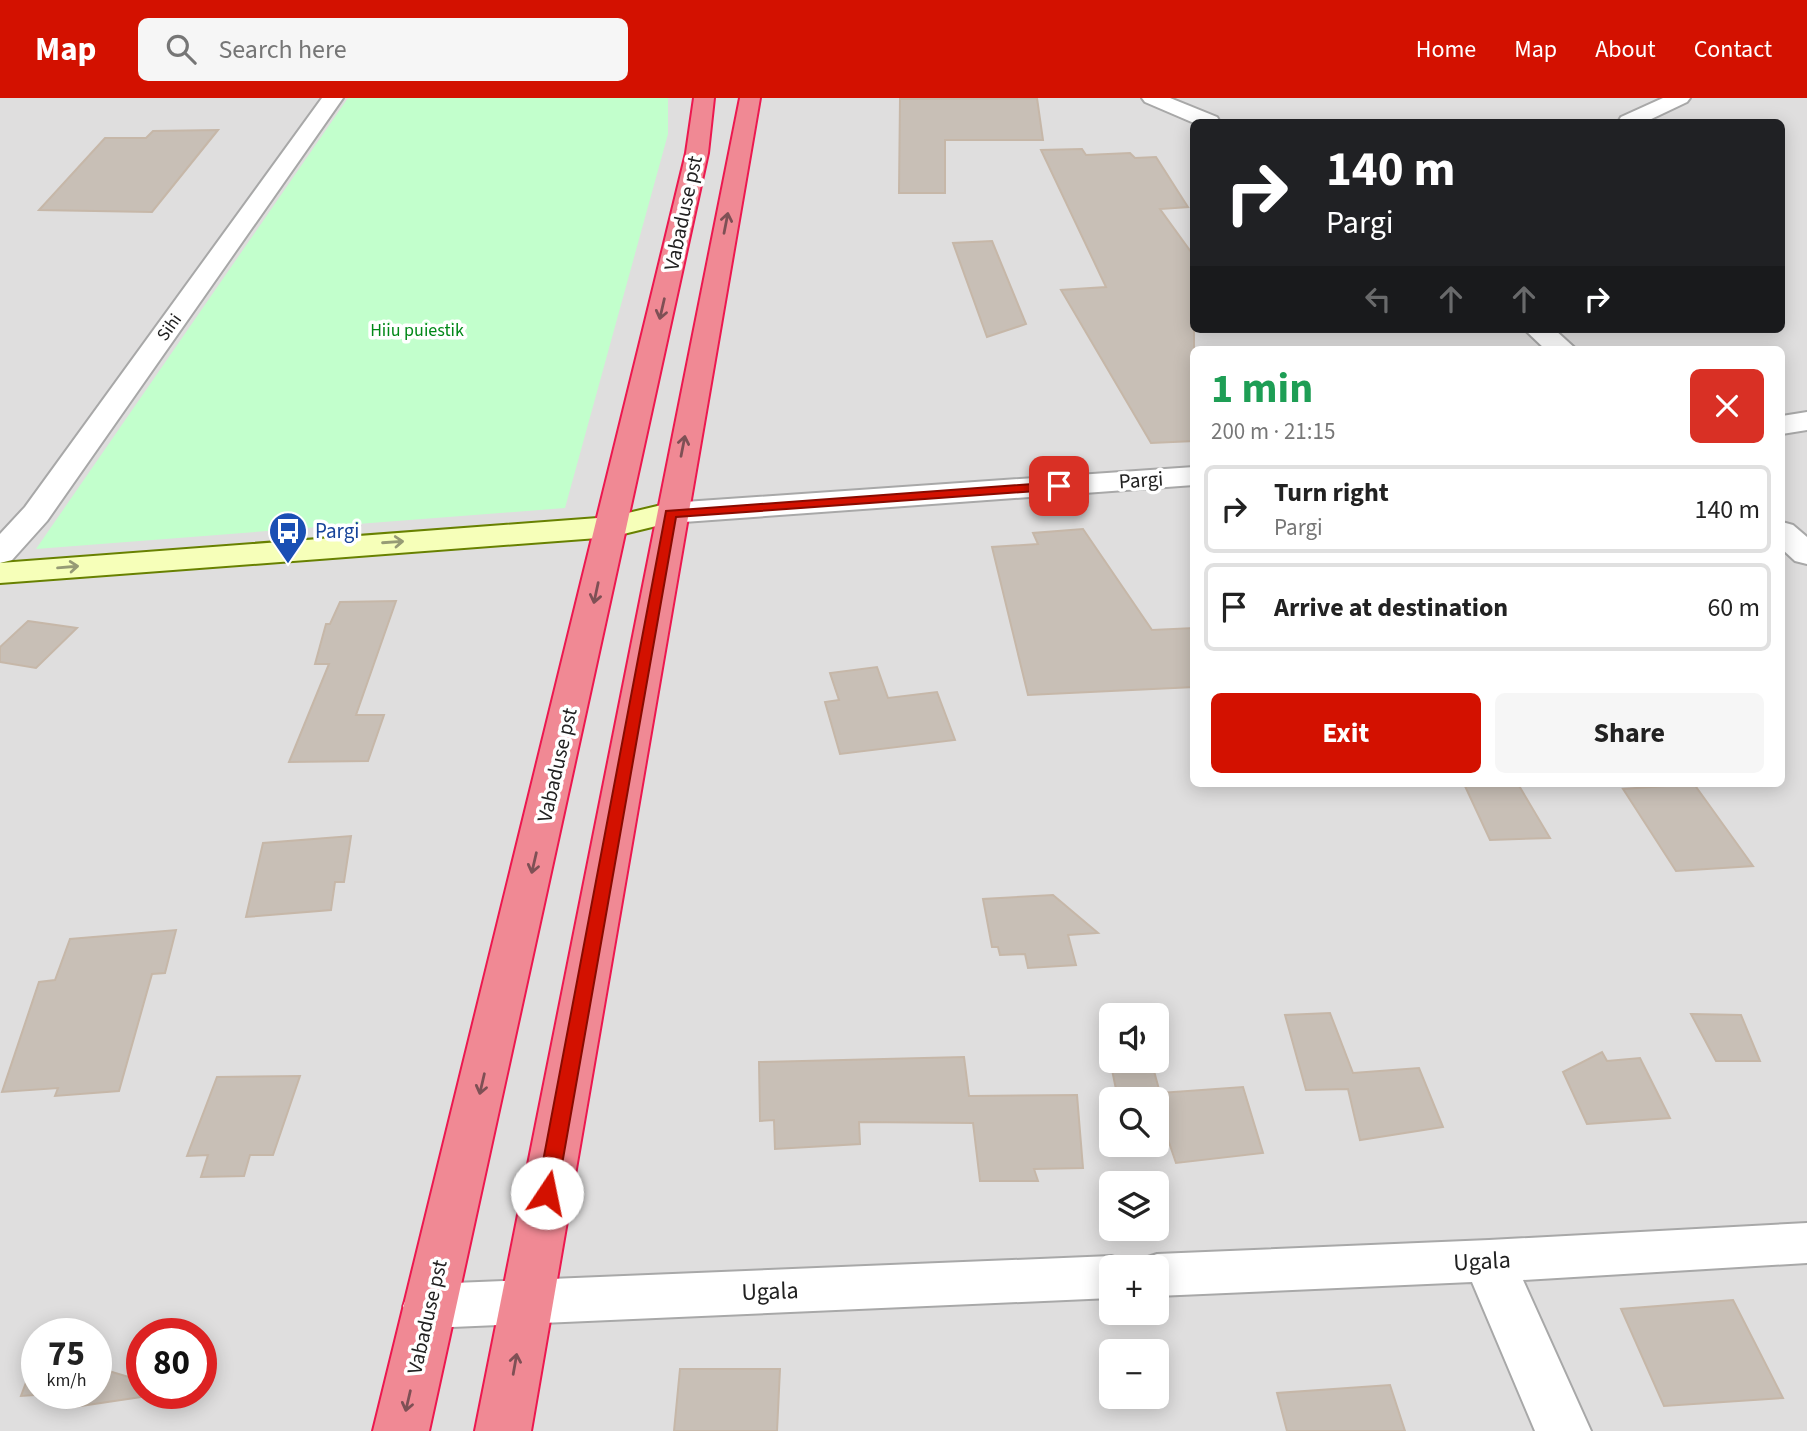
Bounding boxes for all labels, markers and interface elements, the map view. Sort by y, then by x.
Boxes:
search box [138,18,628,81]
text: Map [35,26,96,73]
icon: search [162,30,200,68]
text: Search here [218,31,347,68]
text: Home [1416,32,1476,67]
text: Map [1514,32,1557,67]
text: About [1595,32,1656,67]
text: Contact [1694,32,1772,67]
text: 140 m [1326,135,1455,205]
icon: right [1211,147,1302,238]
street label: Vabaduse pst [656,153,710,273]
text: Pargi [1326,200,1394,246]
one-way arrow [720,212,733,235]
icon: left [1359,280,1397,318]
icon: ahead [1432,280,1470,318]
icon: ahead [1505,280,1543,318]
icon: right [1578,280,1616,318]
one-way arrow [654,297,668,320]
street label: Sihi [151,309,188,346]
park label: Hiiu puiestik [370,318,464,343]
text: 1 min [1211,359,1313,419]
button: close [1690,369,1764,443]
text: 200 m · 21:15 [1211,415,1335,448]
one-way arrow [677,435,690,458]
pin [1029,456,1089,516]
street label: Pargi [1118,463,1164,497]
icon: arrive [1040,467,1078,505]
text: Turn right [1274,474,1389,511]
icon: right [1215,490,1253,528]
text: 140 m [1694,491,1760,528]
bus stop icon: Pargi [267,510,309,565]
text: Pargi [1274,511,1323,544]
place label: Pargi [315,516,359,546]
one-way arrow [381,535,403,548]
one-way arrow [56,560,79,573]
one-way arrow [588,581,602,604]
icon: arrive [1215,588,1253,626]
text: Arrive at destination [1274,589,1508,626]
text: 60 m [1707,589,1760,626]
button: Exit [1211,693,1481,773]
button: Share [1495,693,1764,773]
street label: Vabaduse pst [529,705,585,825]
one-way arrow [527,851,540,874]
map controls [1099,1003,1169,1409]
button: sound [1099,1003,1169,1073]
one-way arrow [475,1072,488,1095]
button: search [1099,1087,1169,1157]
position arrow [510,1156,584,1230]
button: layers [1099,1171,1169,1241]
street label: Ugala [1453,1243,1512,1280]
button: + [1099,1255,1169,1325]
street label: Vabaduse pst [399,1257,455,1377]
street label: Ugala [741,1273,799,1310]
speed limit sign: 80 [126,1318,217,1409]
text: 75 [48,1329,85,1379]
button: − [1099,1339,1169,1409]
one-way arrow [509,1353,523,1376]
text: km/h [47,1368,86,1393]
one-way arrow [400,1389,414,1412]

